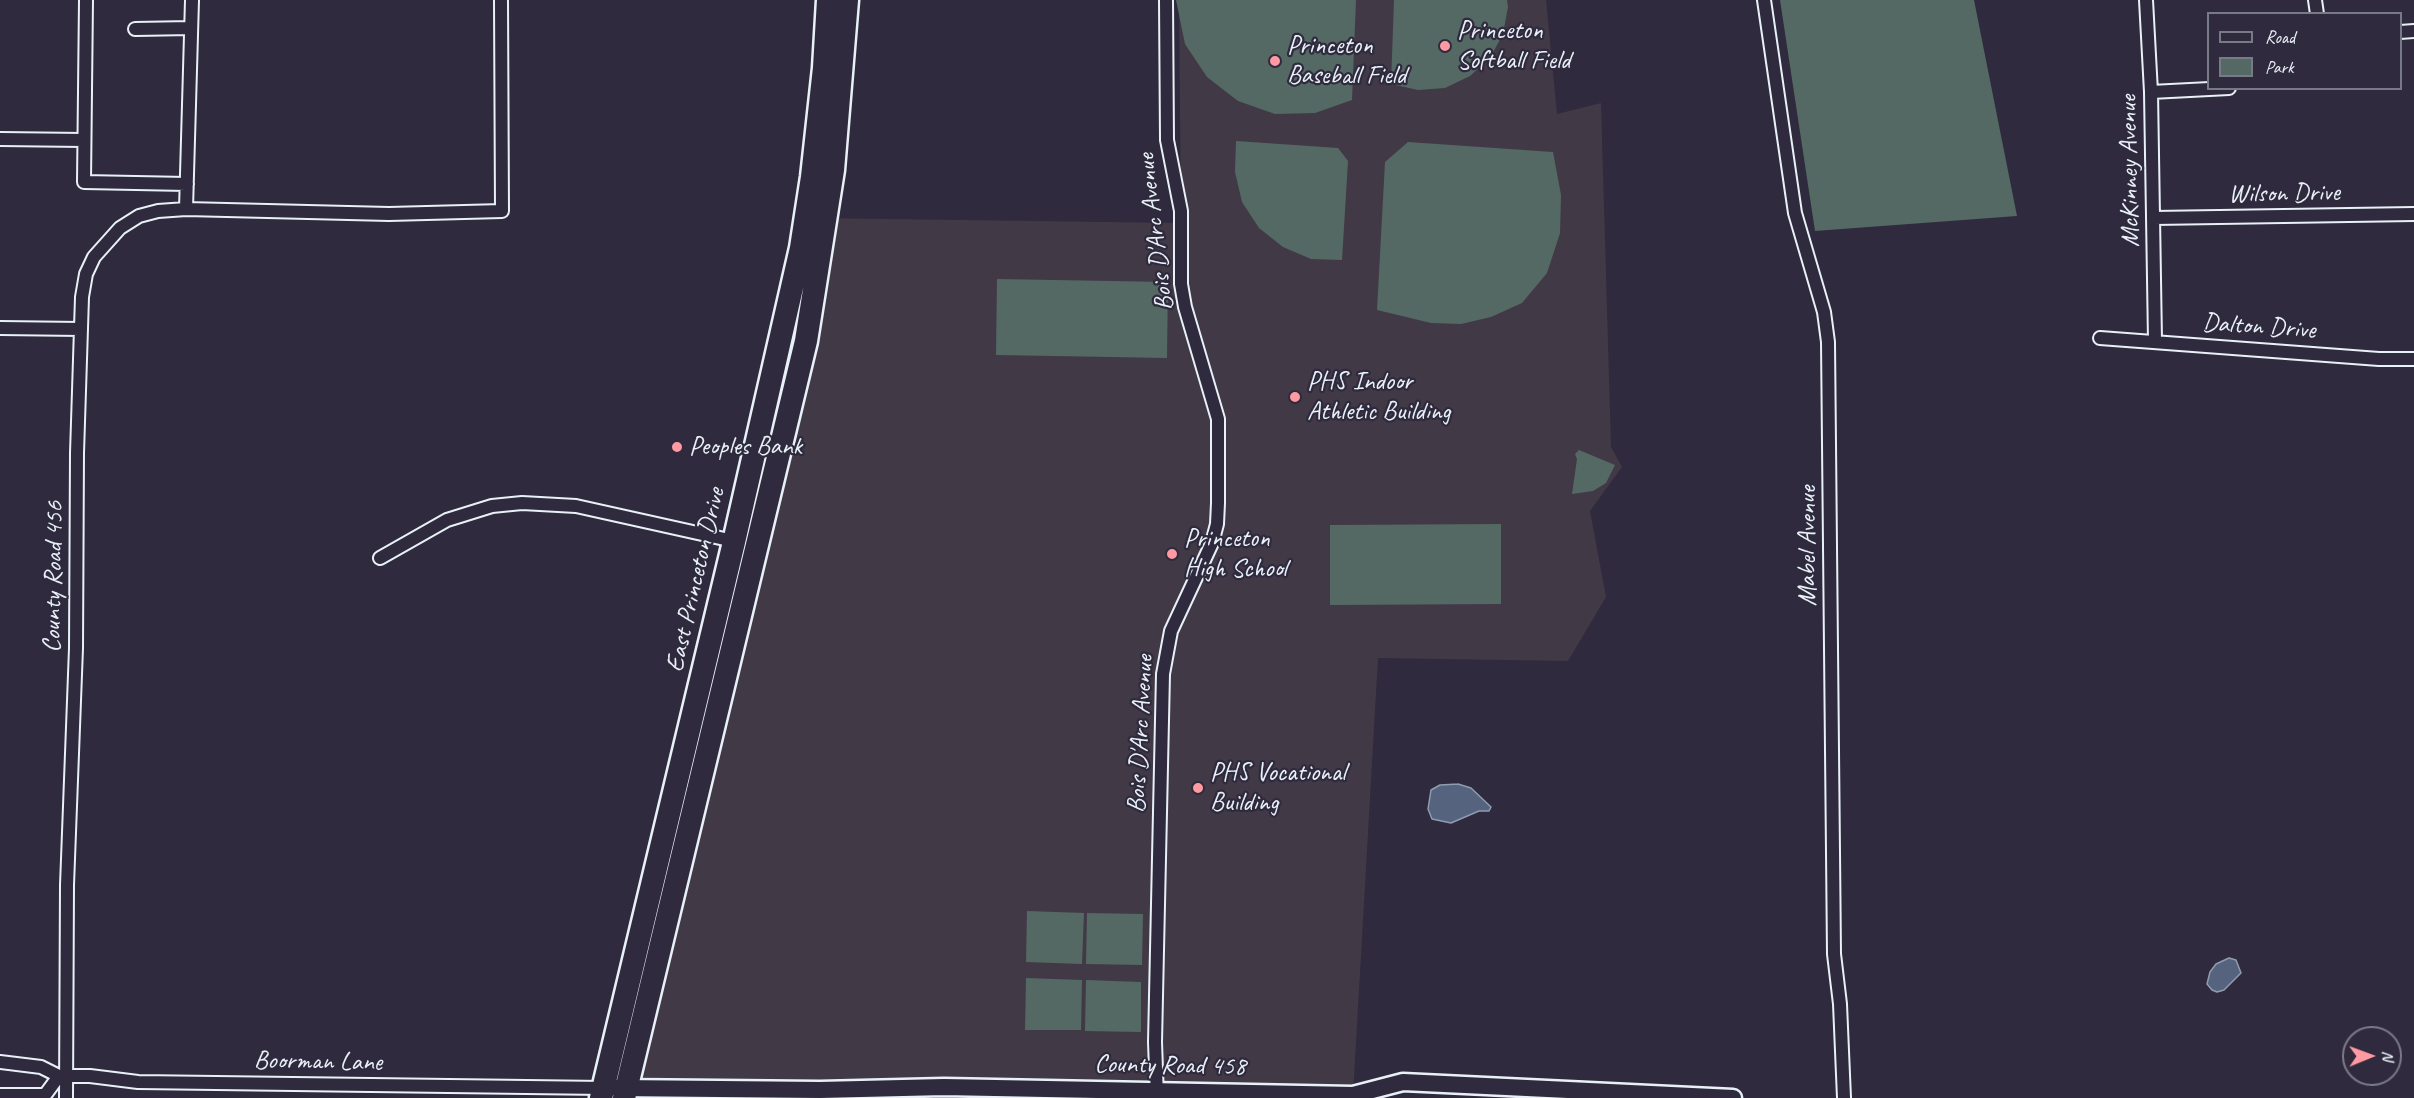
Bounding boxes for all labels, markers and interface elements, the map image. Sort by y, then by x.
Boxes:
legend [2207,12,2402,90]
place label: Princeton Softball Field [1457,15,1570,76]
text: Road [2265,26,2295,48]
place label: Princeton Baseball Field [1287,30,1406,92]
marker: Princeton Softball Field [1438,39,1452,53]
marker: Princeton Baseball Field [1268,54,1282,68]
text: Park [2265,56,2294,78]
street label: McKinney Avenue [2113,95,2147,247]
street label: Bois D'Arc Avenue [1131,152,1181,312]
street label: Wilson Drive [2228,177,2340,211]
street label: Dalton Drive [2201,307,2317,347]
place label: PHS Indoor Athletic Building [1307,366,1451,428]
marker: PHS Indoor Athletic Building [1288,390,1302,404]
place label: Peoples Bank [689,431,802,463]
marker: Peoples Bank [670,440,684,454]
street label: East Princeton Drive [660,485,732,675]
street label: Mabel Avenue [1792,486,1824,606]
street label: County Road 456 [37,501,71,653]
place label: Princeton High School [1184,523,1287,584]
marker: Princeton High School [1165,547,1179,561]
street label: Bois D'Arc Avenue [1121,654,1161,814]
place label: PHS Vocational Building [1210,757,1346,819]
marker: PHS Vocational Building [1191,781,1205,795]
north arrow [2342,1026,2402,1086]
street label: Boorman Lane [254,1045,382,1079]
street label: County Road 458 [1094,1049,1246,1083]
text: N [2378,1051,2398,1061]

